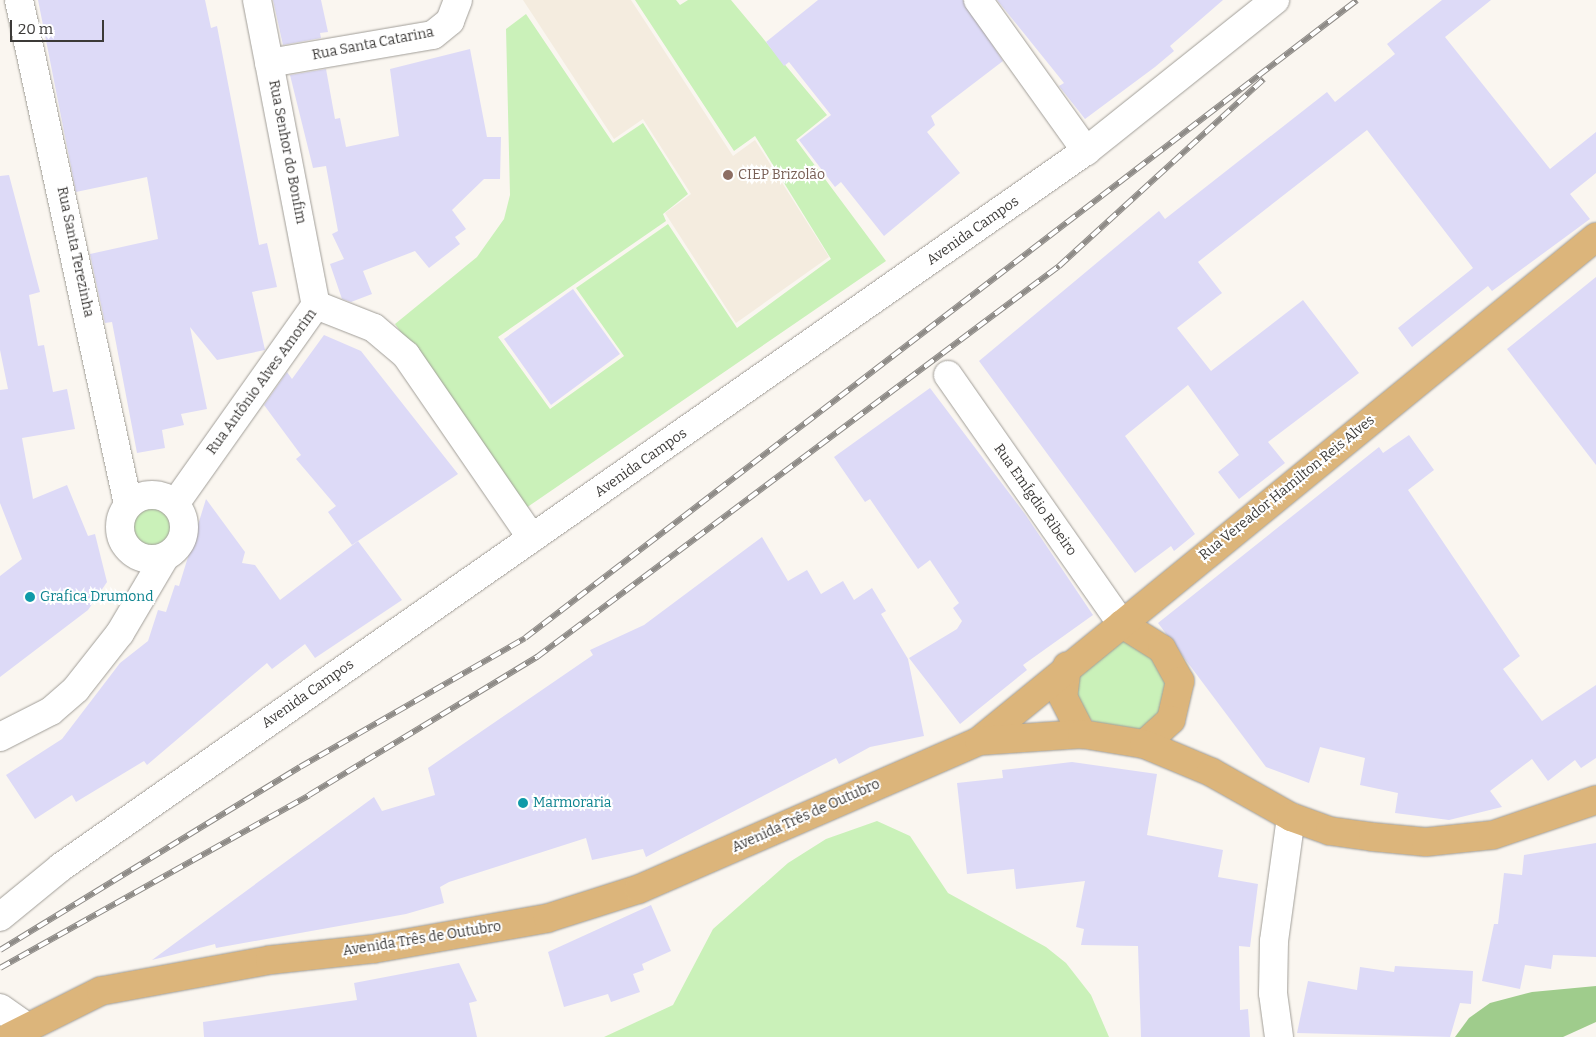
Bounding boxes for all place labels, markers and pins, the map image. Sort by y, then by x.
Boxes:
place label: CIEP Brizolão [738,167,825,183]
marker: CIEP Brizolão [722,169,734,181]
place label: Grafica Drumond [40,589,153,605]
marker: Grafica Drumond [24,591,36,603]
place label: Marmoraria [533,795,611,811]
marker: Marmoraria [517,797,529,809]

